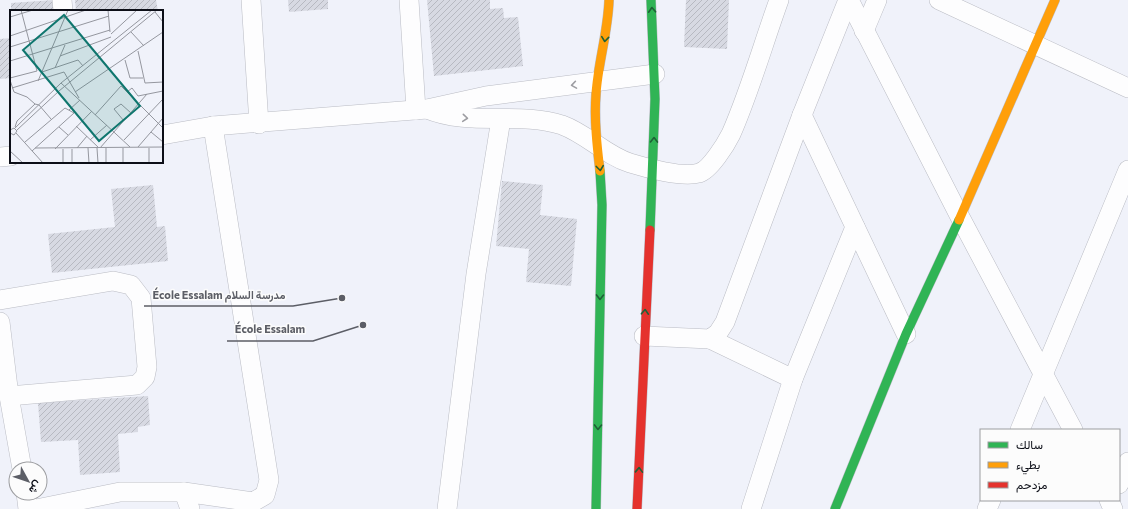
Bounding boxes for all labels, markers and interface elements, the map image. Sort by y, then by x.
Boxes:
one-way arrow [648,7,656,13]
inset map [10,10,163,163]
one-way arrow [601,36,610,42]
one-way arrow [571,80,578,88]
one-way arrow [462,113,468,122]
one-way arrow [650,137,658,143]
one-way arrow [596,165,605,171]
callout: École Essalam مدرسة السلام [144,283,293,306]
text: École Essalam مدرسة السلام [152,287,286,303]
one-way arrow [596,294,605,300]
one-way arrow [641,309,650,315]
callout: École Essalam [227,318,313,341]
text: École Essalam [235,321,306,335]
one-way arrow [594,424,602,430]
legend [980,429,1120,501]
text: سالك [1016,437,1043,451]
text: بطيء [1016,457,1040,475]
north arrow [8,461,48,501]
one-way arrow [635,467,643,473]
text: مزدحم [1016,477,1047,493]
text: ش [26,478,45,497]

